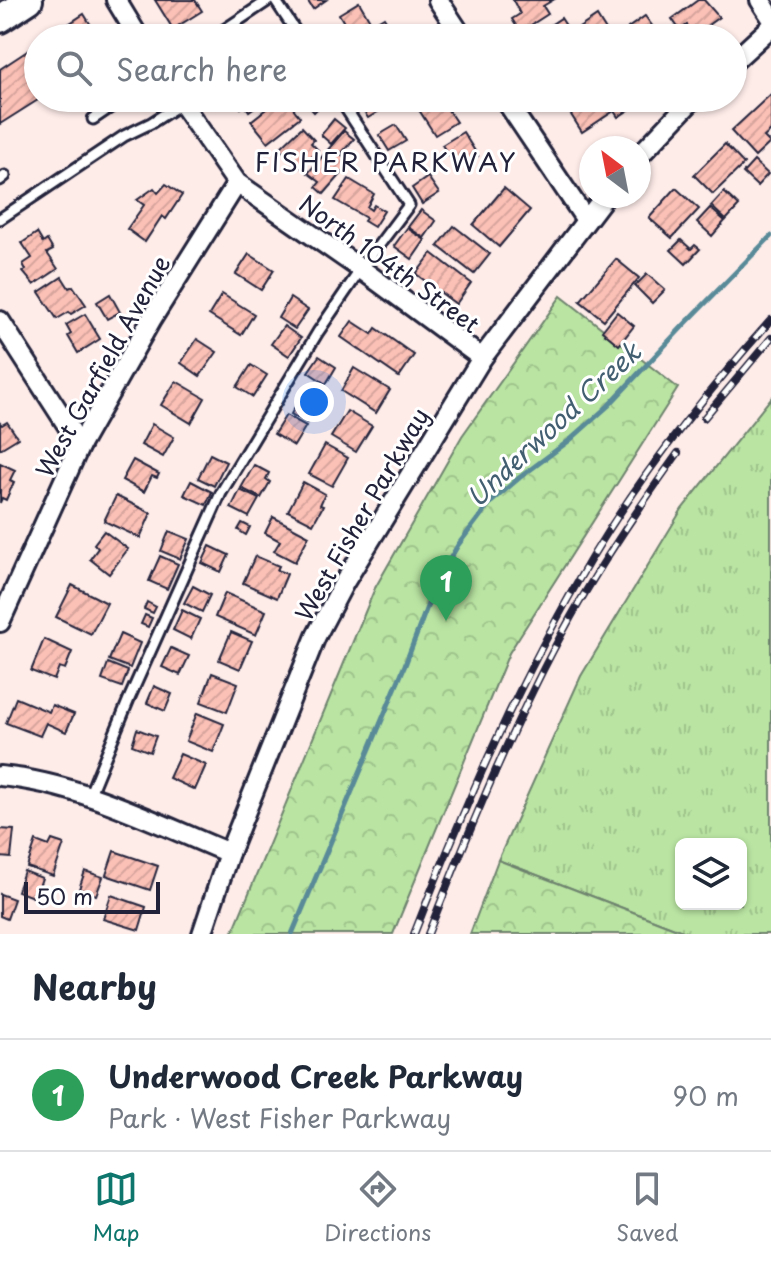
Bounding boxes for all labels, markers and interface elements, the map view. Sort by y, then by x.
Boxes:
search box [24,24,747,112]
icon: search [52,46,96,90]
text: Search here [116,46,288,91]
north arrow [579,136,651,208]
district label: FISHER PARKWAY [255,142,517,181]
street label: North 104th Street [292,185,488,341]
street label: West Garfield Avenue [26,248,178,484]
water label: Underwood Creek [457,332,650,515]
your location [294,382,334,422]
street label: West Fisher Parkway [285,401,437,627]
pin: 1 [420,555,472,621]
map controls [675,838,747,910]
button: layers [675,838,747,910]
scale bar [24,878,160,914]
text: 50 m [36,879,93,912]
text: Nearby [32,960,157,1012]
text: Underwood Creek Parkway [108,1053,523,1098]
text: 1 [52,1076,64,1115]
text: 90 m [672,1076,739,1115]
text: Park · West Fisher Parkway [108,1098,451,1137]
tab: Map [92,1167,139,1248]
tab: Directions [324,1167,431,1248]
tab: Saved [616,1167,679,1248]

